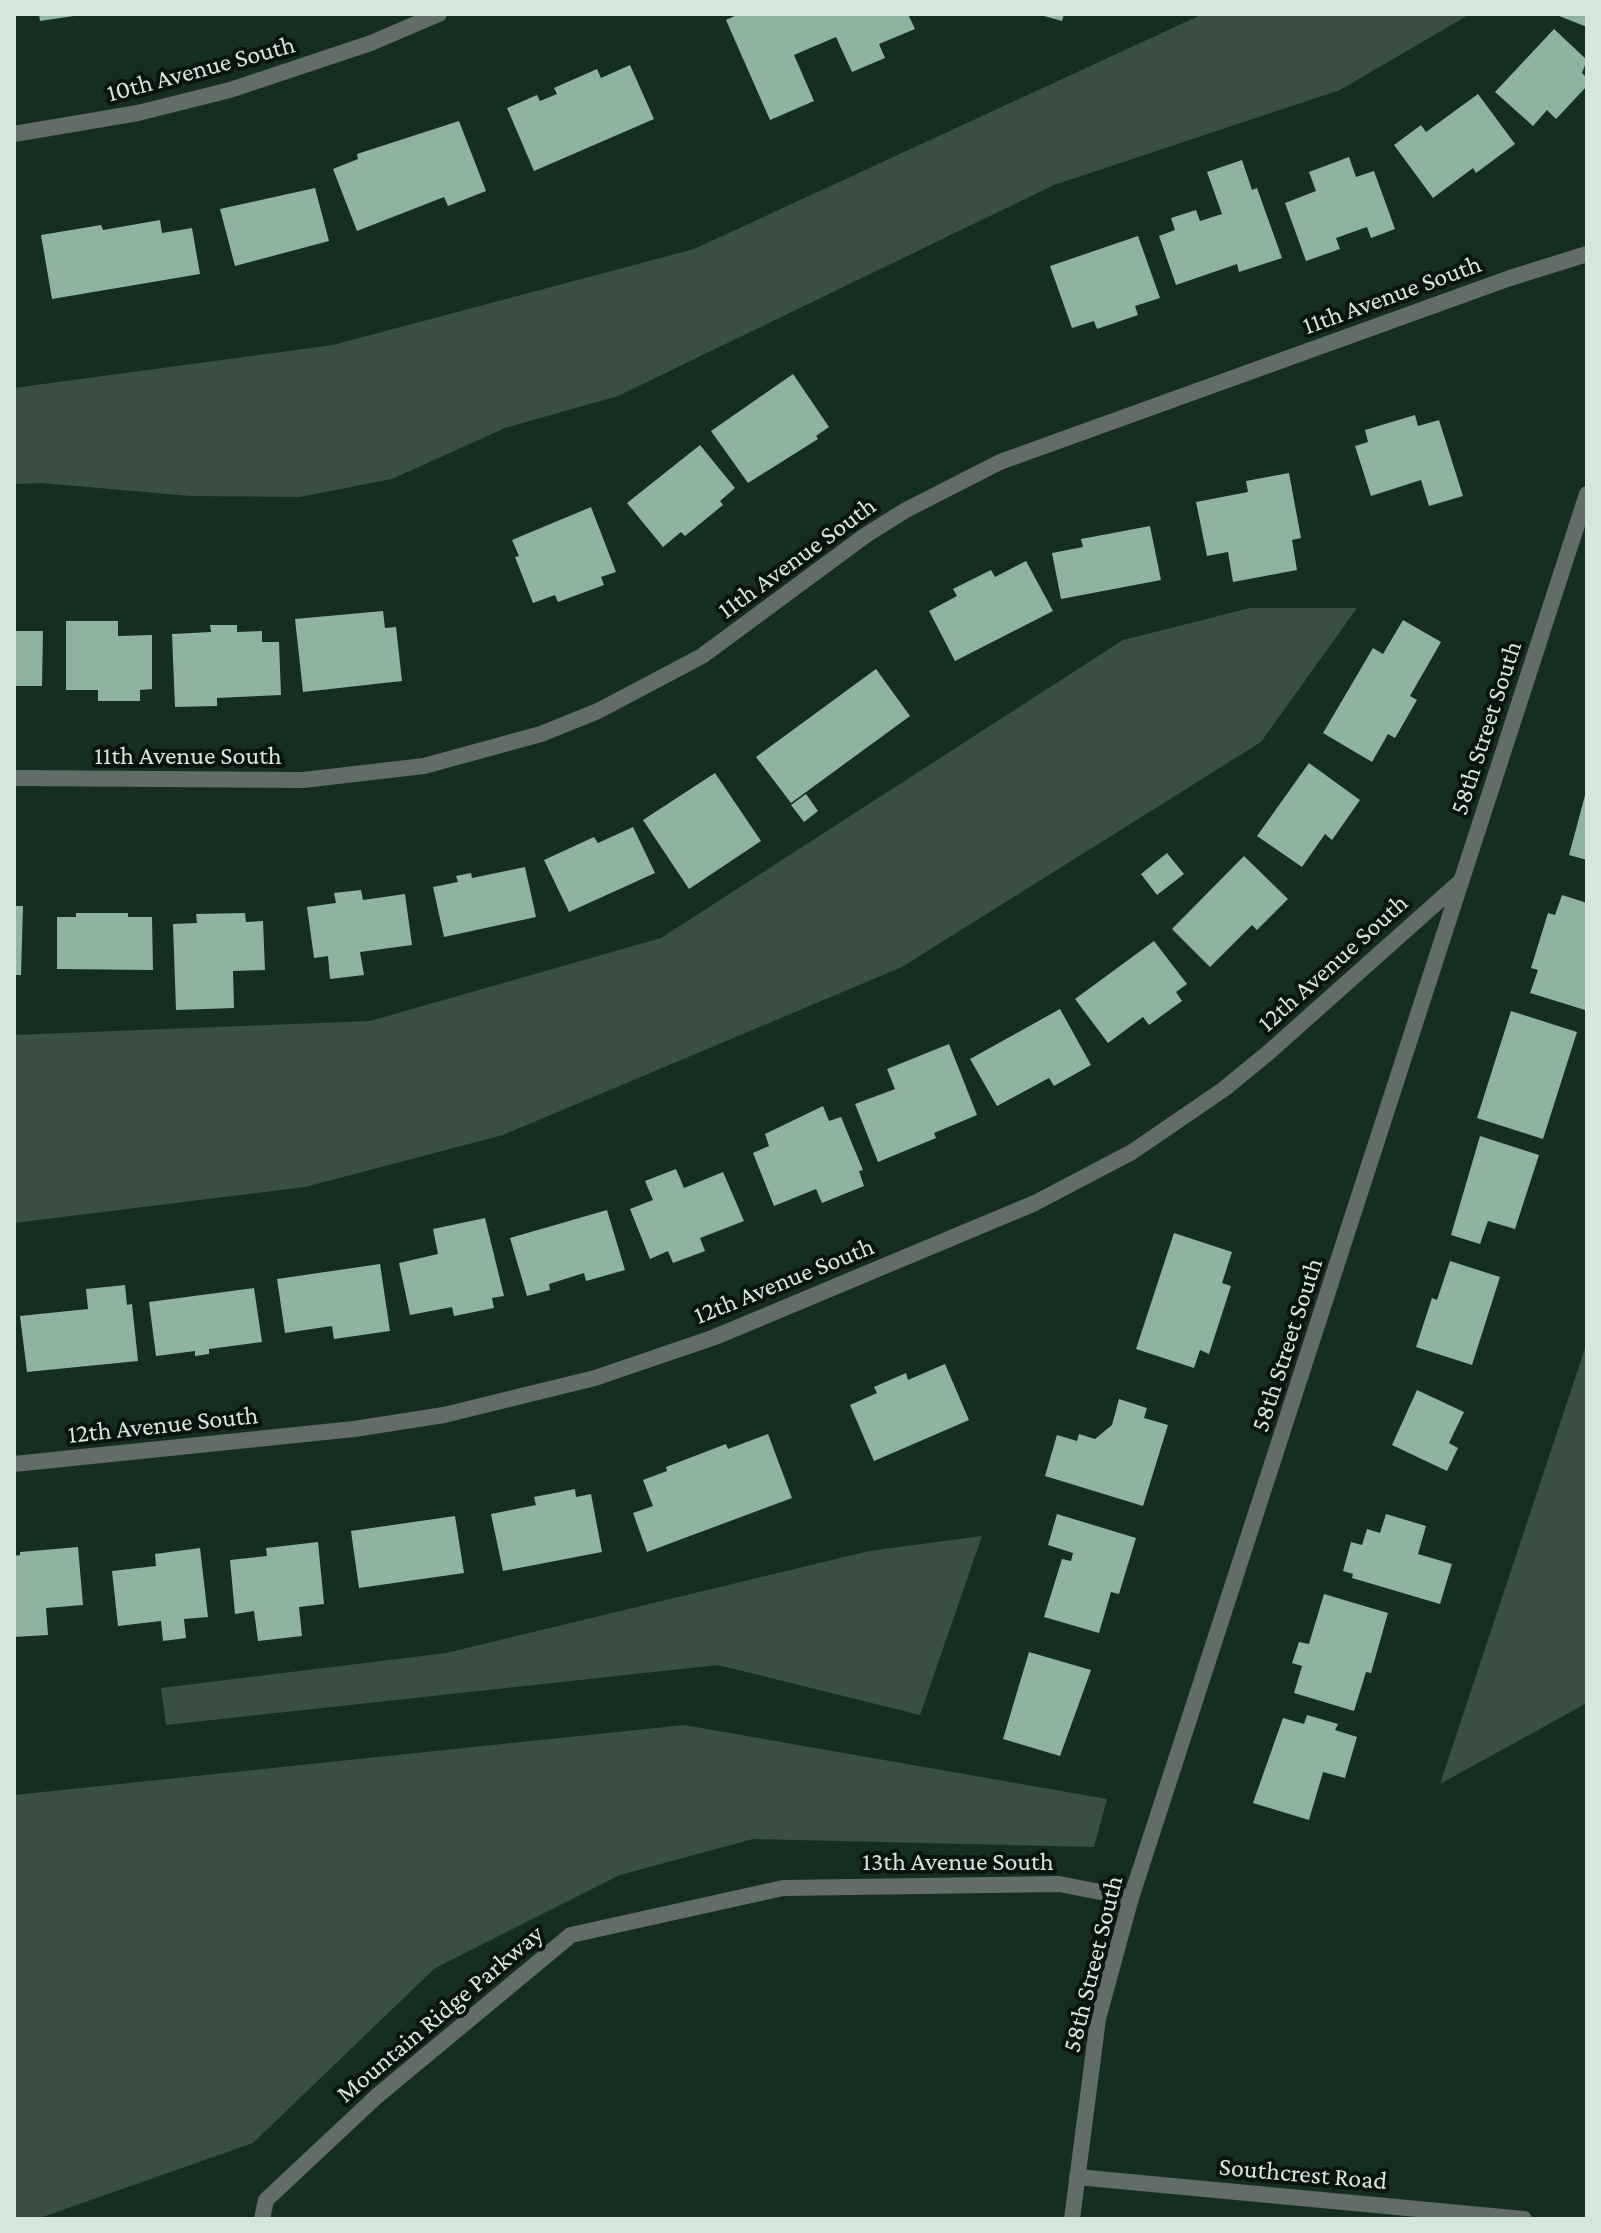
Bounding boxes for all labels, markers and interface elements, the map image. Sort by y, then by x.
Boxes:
street label: 10th Avenue South [103,29,299,109]
street label: 11th Avenue South [1299,248,1485,342]
street label: 11th Avenue South [712,490,882,626]
street label: 58th Street South [1443,637,1529,819]
street label: 11th Avenue South [94,740,282,772]
street label: 12th Avenue South [1251,887,1415,1039]
street label: 12th Avenue South [689,1231,879,1331]
street label: 58th Street South [1244,1254,1330,1436]
street label: 12th Avenue South [66,1399,260,1451]
street label: 13th Avenue South [862,1846,1054,1878]
street label: 58th Street South [1056,1873,1130,2055]
street label: Mountain Ridge Parkway [330,1918,550,2110]
street label: Southcrest Road [1218,2151,1388,2197]

